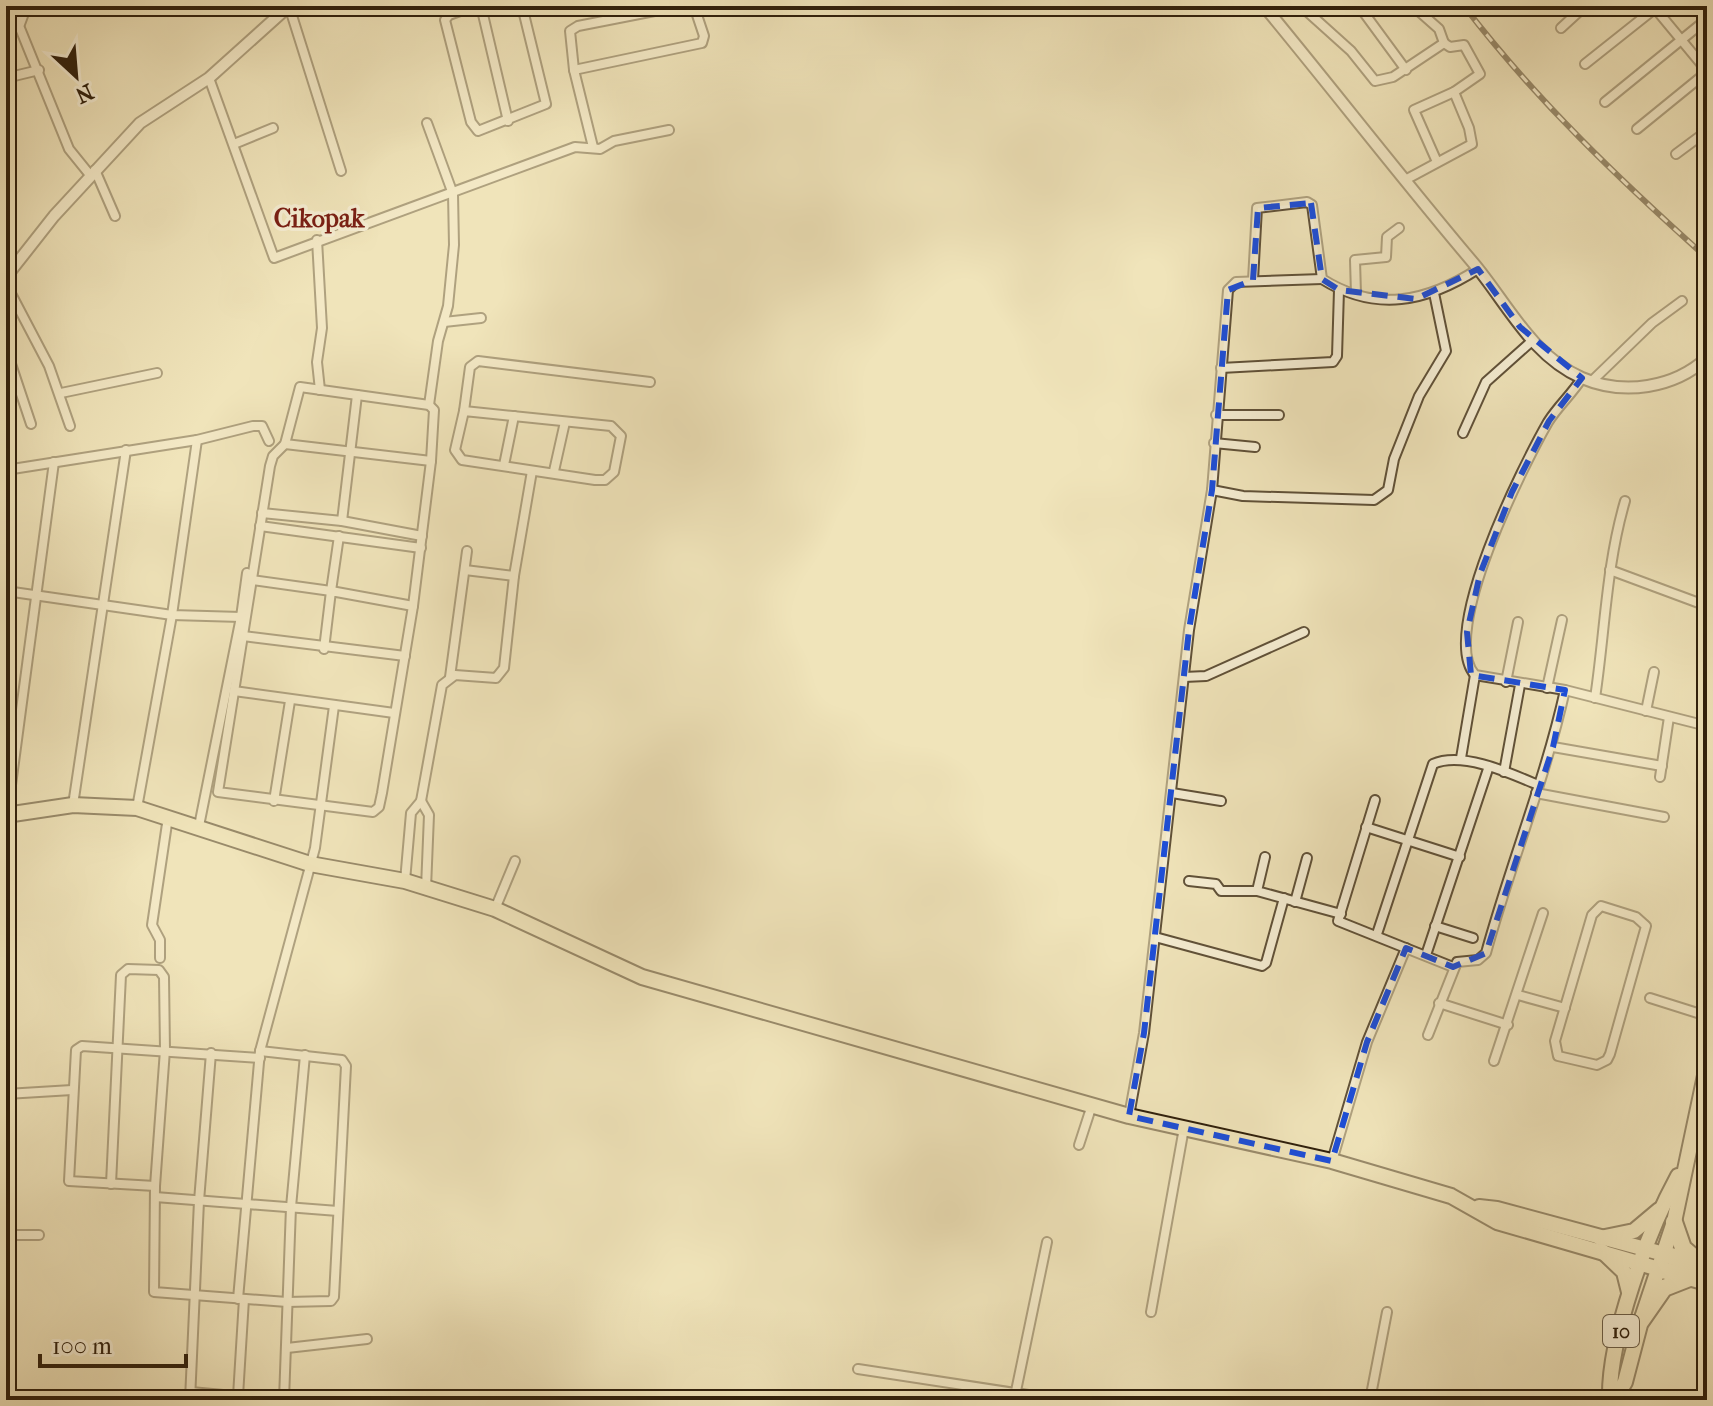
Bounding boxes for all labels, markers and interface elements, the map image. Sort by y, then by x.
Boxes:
north arrow [36,36,116,116]
text: N [71,78,98,109]
district label: Cikopak [274,203,366,234]
road number: 10 [1603,1315,1639,1347]
scale bar [40,1318,186,1368]
text: 100 m [52,1332,112,1360]

